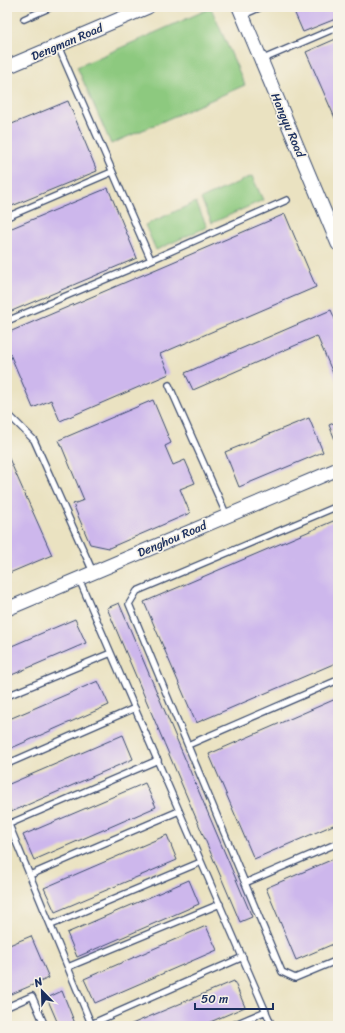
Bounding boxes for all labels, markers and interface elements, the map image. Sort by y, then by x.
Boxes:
street label: Dengman Road [28,17,107,67]
street label: Hangyu Road [265,89,312,162]
street label: Denghou Road [134,514,212,563]
north arrow [22,971,62,1011]
text: N [30,972,46,993]
scale bar [195,985,273,1011]
text: 50 m [201,988,228,1010]

